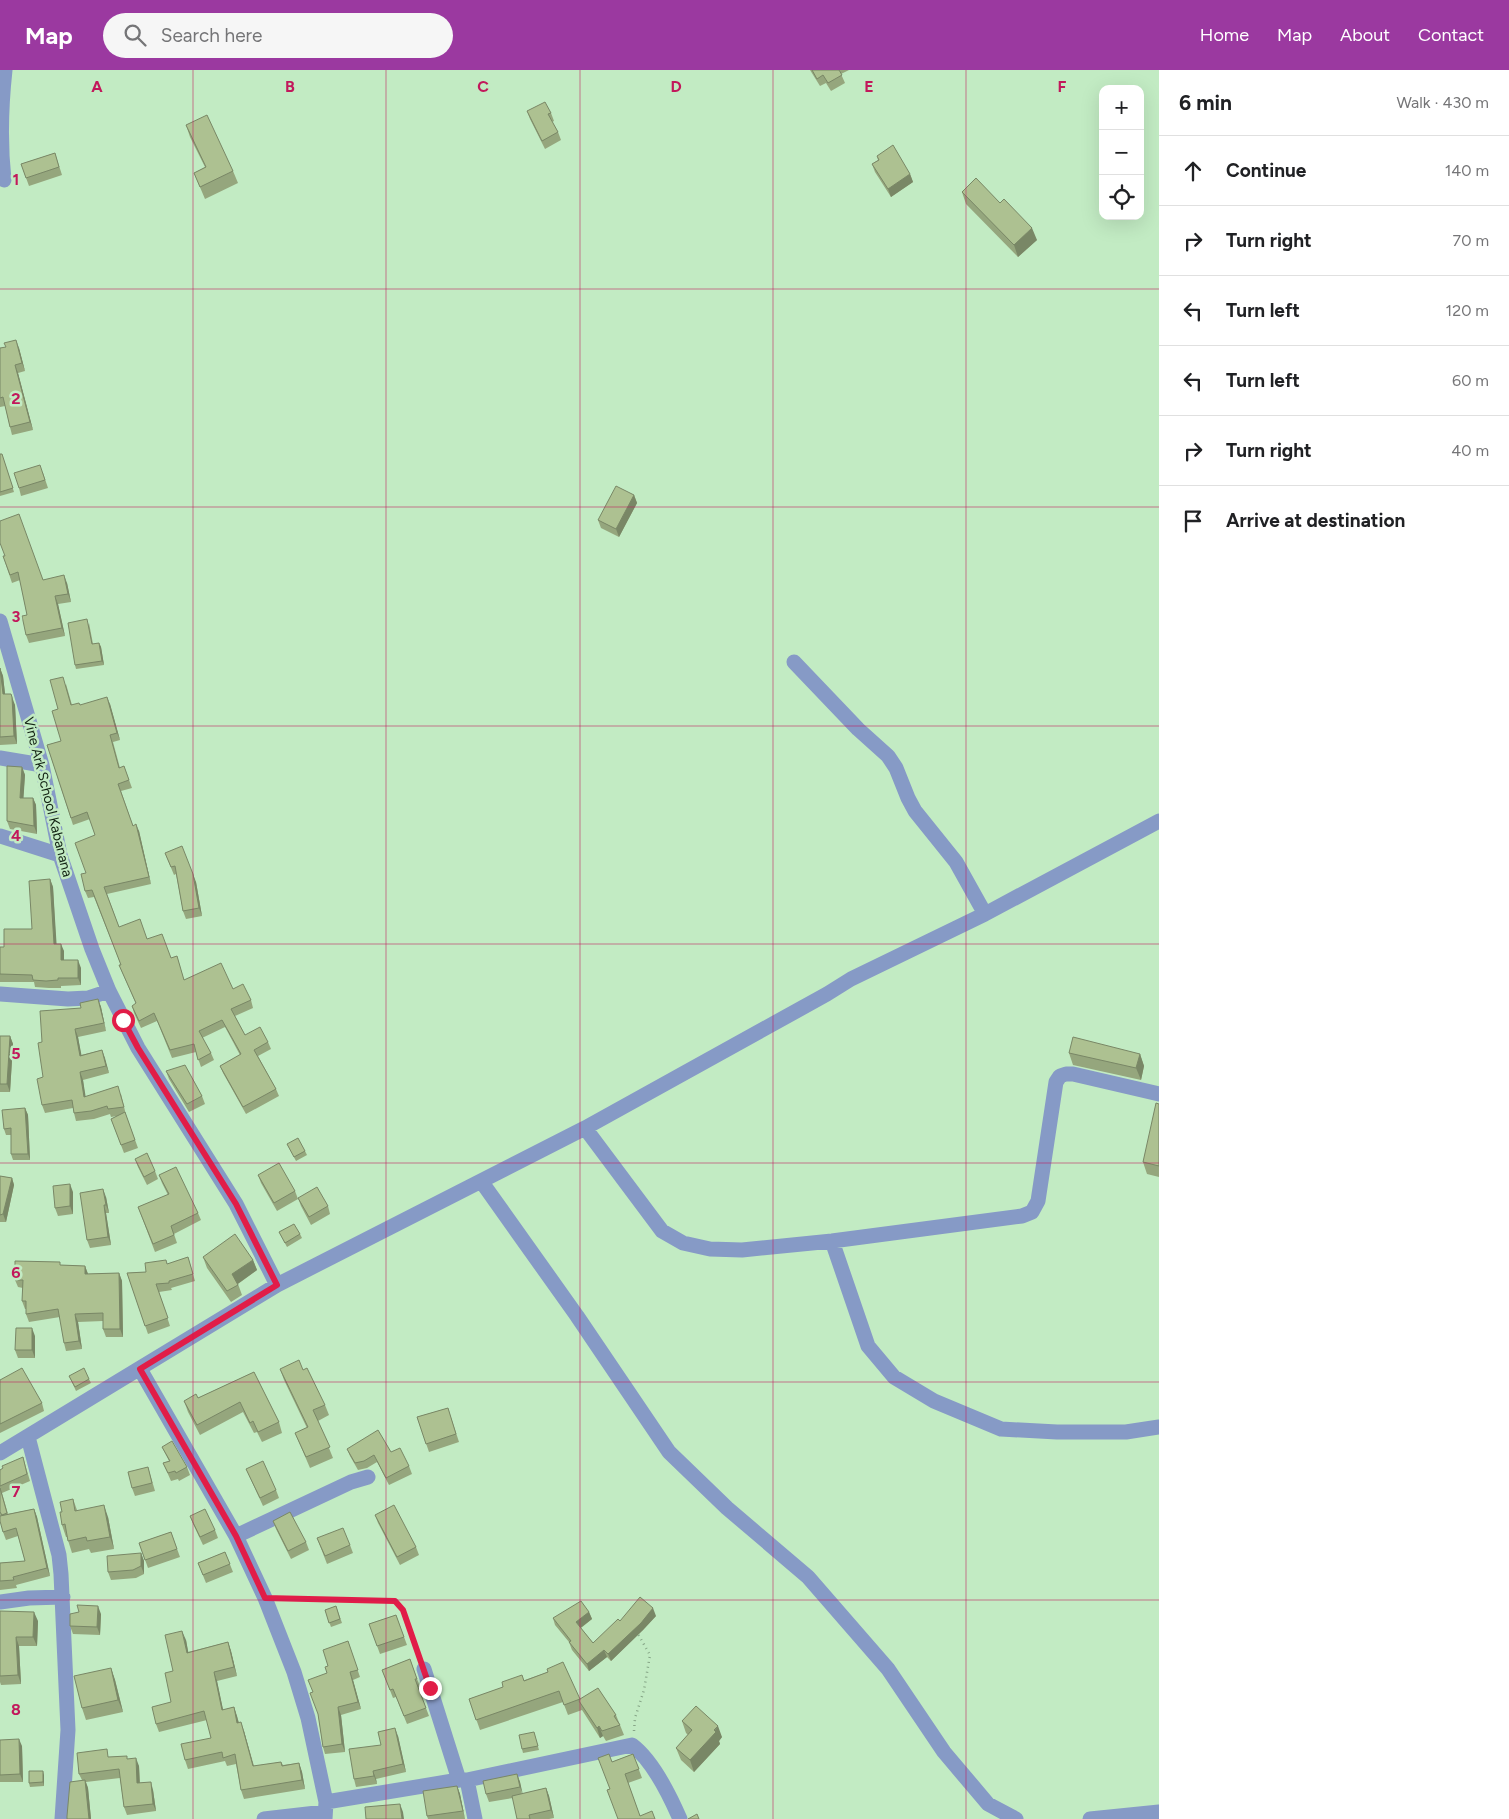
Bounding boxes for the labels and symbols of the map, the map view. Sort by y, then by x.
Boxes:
text: A [91,77,103,96]
text: B [285,77,295,96]
text: C [477,77,489,96]
text: D [670,77,682,96]
text: E [864,77,874,96]
text: F [1058,77,1067,96]
text: 1 [13,170,19,189]
text: 2 [11,389,21,408]
text: 3 [12,607,21,626]
street label: Vine Ark School Kabanana [20,715,76,879]
text: 4 [11,826,21,845]
route start [112,1009,135,1032]
text: 5 [11,1044,21,1063]
text: 6 [11,1263,21,1282]
text: 7 [12,1482,21,1501]
route end [419,1677,442,1700]
text: 8 [11,1700,21,1719]

